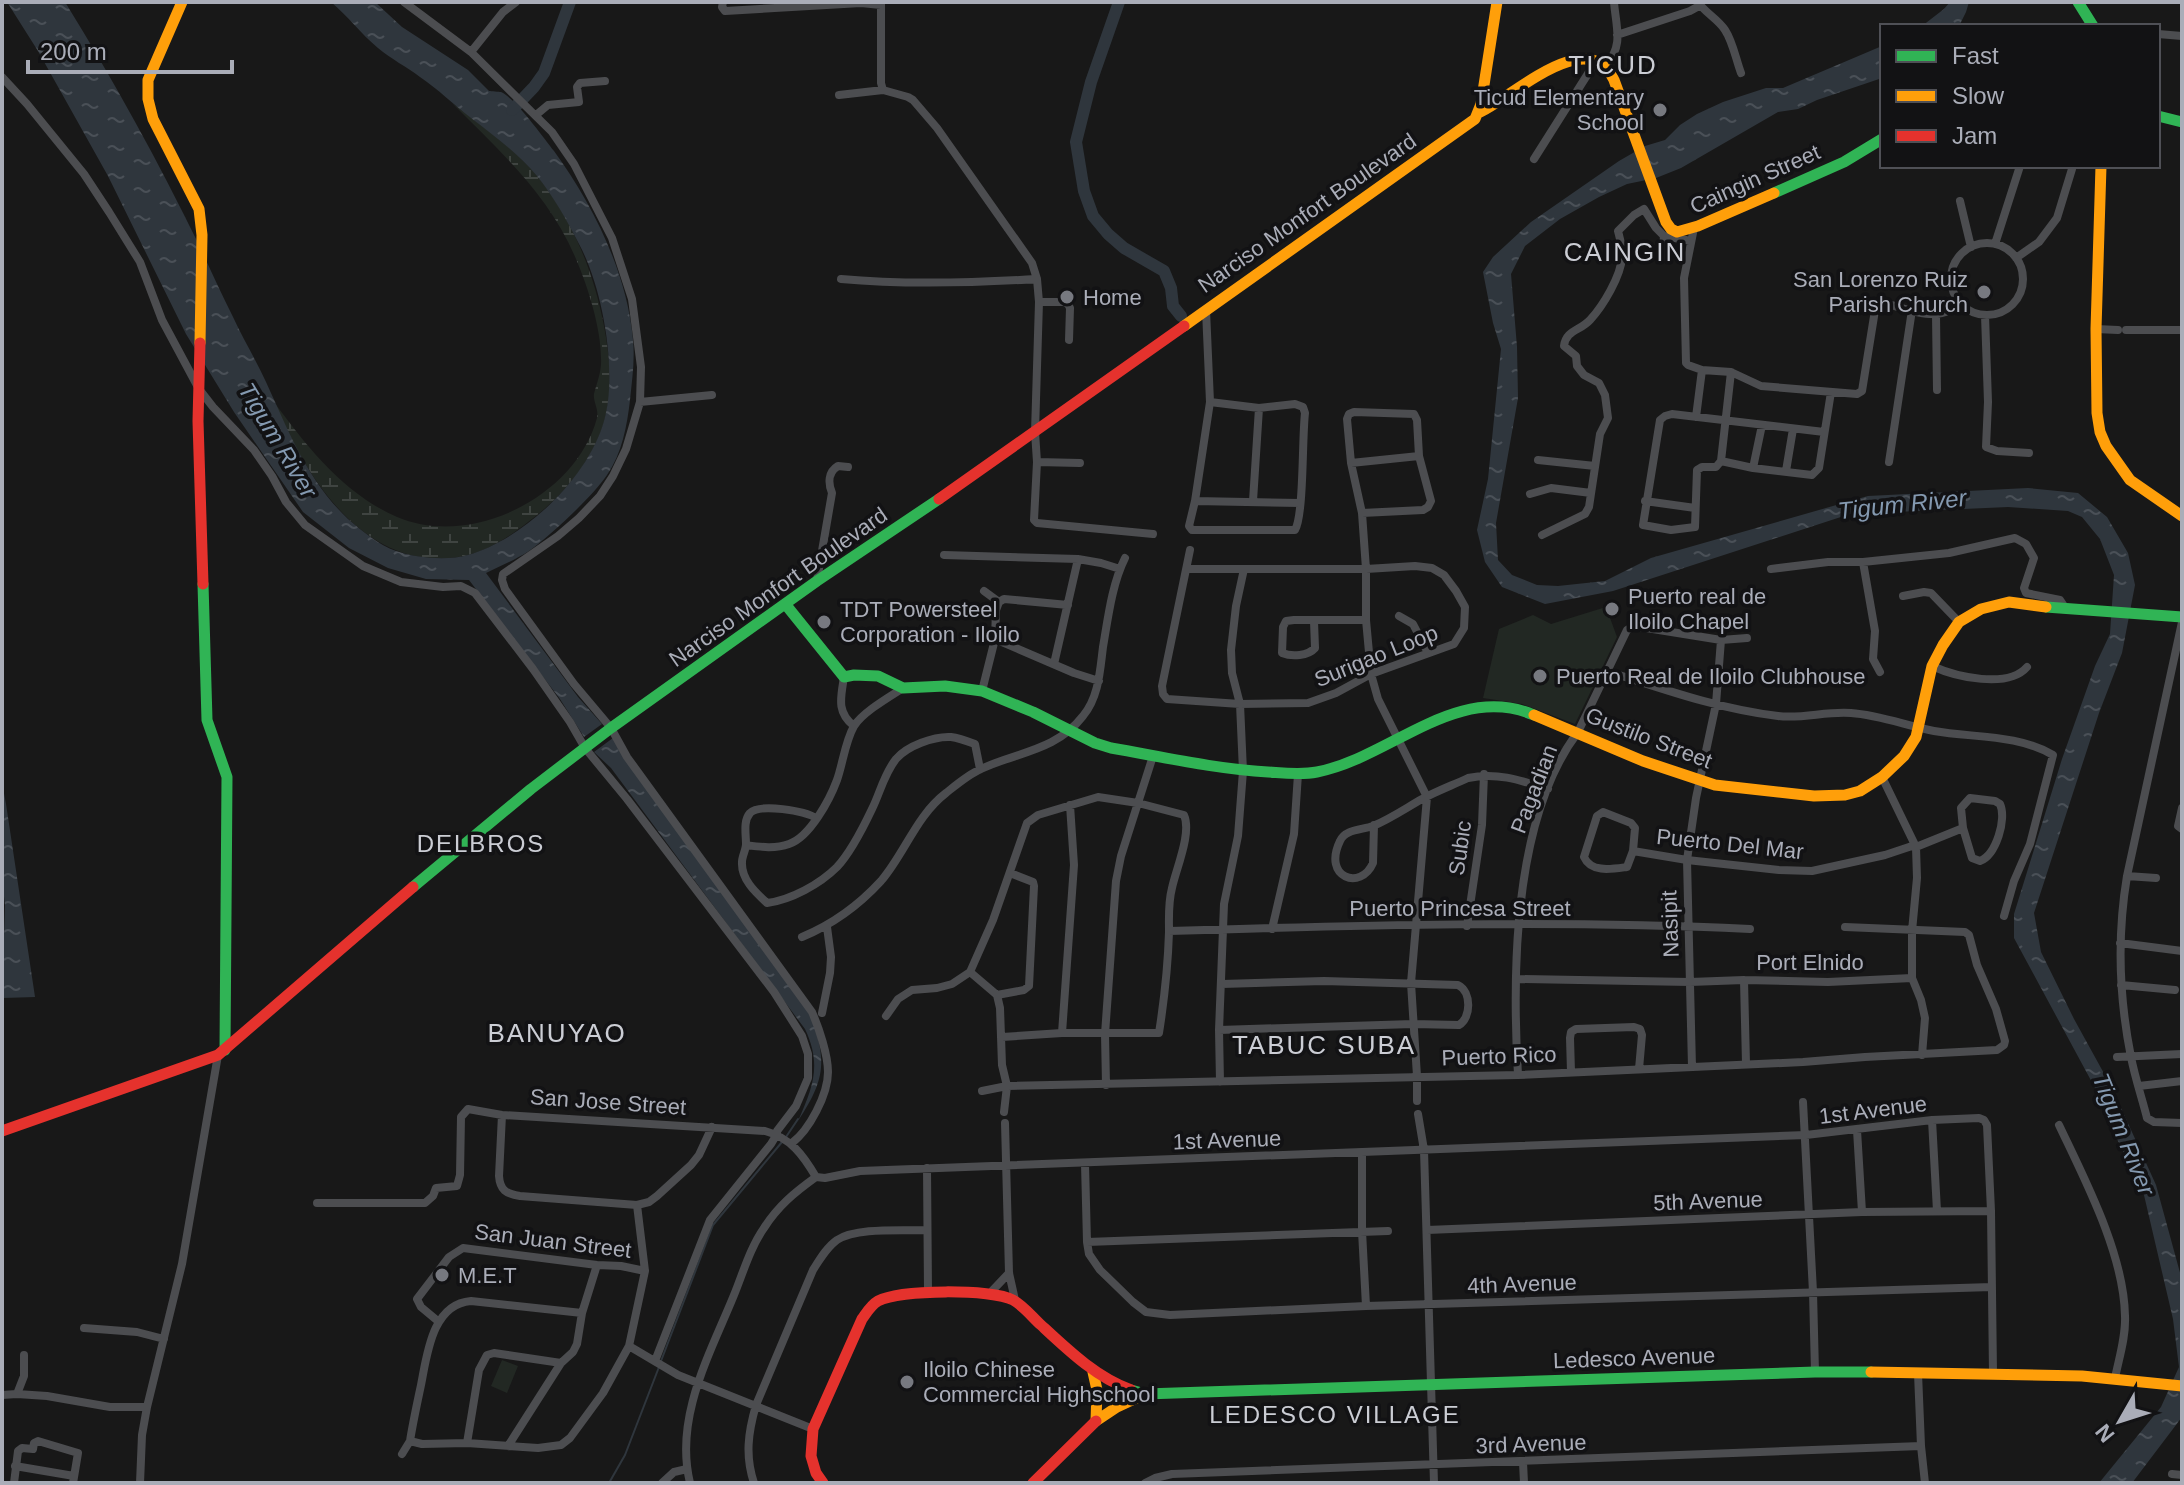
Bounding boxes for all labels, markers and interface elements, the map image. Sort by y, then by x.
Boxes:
scale bar [28,24,232,74]
legend [1880,24,2160,168]
text: 200 m [40,38,107,65]
text: Fast [1952,42,1999,69]
district label: TICUD [1568,50,1658,80]
text: Slow [1952,82,2005,109]
place label: Ticud Elementary School [1474,85,1644,135]
marker: Ticud Elementary School [1651,101,1669,119]
text: Jam [1952,122,1997,149]
street label: Narciso Monfort Boulevard [1193,128,1421,298]
street label: Caingin Street [1686,139,1824,219]
district label: CAINGIN [1564,237,1686,267]
place label: San Lorenzo Ruiz Parish Church [1793,267,1968,317]
marker: San Lorenzo Ruiz Parish Church [1975,283,1993,301]
place label: Home [1083,285,1142,310]
marker: Home [1058,288,1076,306]
water label: Tigum River [233,378,323,503]
water label: Tigum River [1836,484,1969,524]
street label: Narciso Monfort Boulevard [664,502,892,672]
place label: Puerto real de Iloilo Chapel [1628,584,1766,634]
place label: TDT Powersteel Corporation - Iloilo [840,597,1020,647]
marker: Puerto real de Iloilo Chapel [1603,600,1621,618]
marker: TDT Powersteel Corporation - Iloilo [815,613,833,631]
street label: Surigao Loop [1311,620,1441,692]
place label: Puerto Real de Iloilo Clubhouse [1556,664,1865,689]
marker: Puerto Real de Iloilo Clubhouse [1531,667,1549,685]
street label: Gustilo Street [1582,702,1716,774]
street label: Pagadian [1506,741,1562,837]
street label: Subic [1444,819,1476,877]
street label: Puerto Del Mar [1655,824,1805,864]
district label: DELBROS [417,830,545,857]
street label: Nasipit [1656,890,1684,958]
street label: Puerto Princesa Street [1349,896,1571,921]
street label: Port Elnido [1756,950,1864,975]
district label: BANUYAO [487,1018,627,1048]
district label: TABUC SUBA [1232,1030,1416,1060]
street label: Puerto Rico [1441,1042,1557,1070]
water label: Tigum River [2087,1069,2161,1200]
street label: San Jose Street [529,1084,687,1120]
street label: 1st Avenue [1818,1091,1928,1129]
street label: 1st Avenue [1172,1126,1282,1154]
street label: 5th Avenue [1653,1187,1763,1215]
street label: San Juan Street [473,1219,633,1263]
place label: M.E.T [458,1263,517,1288]
marker: M.E.T [433,1266,451,1284]
street label: 4th Avenue [1467,1270,1577,1298]
street label: Ledesco Avenue [1552,1343,1716,1373]
place label: Iloilo Chinese Commercial Highschool [923,1357,1155,1407]
marker: Iloilo Chinese Commercial Highschool [898,1373,916,1391]
north arrow [2080,1381,2160,1461]
district label: LEDESCO VILLAGE [1209,1401,1461,1428]
text: N [2090,1419,2120,1447]
street label: 3rd Avenue [1475,1430,1587,1458]

